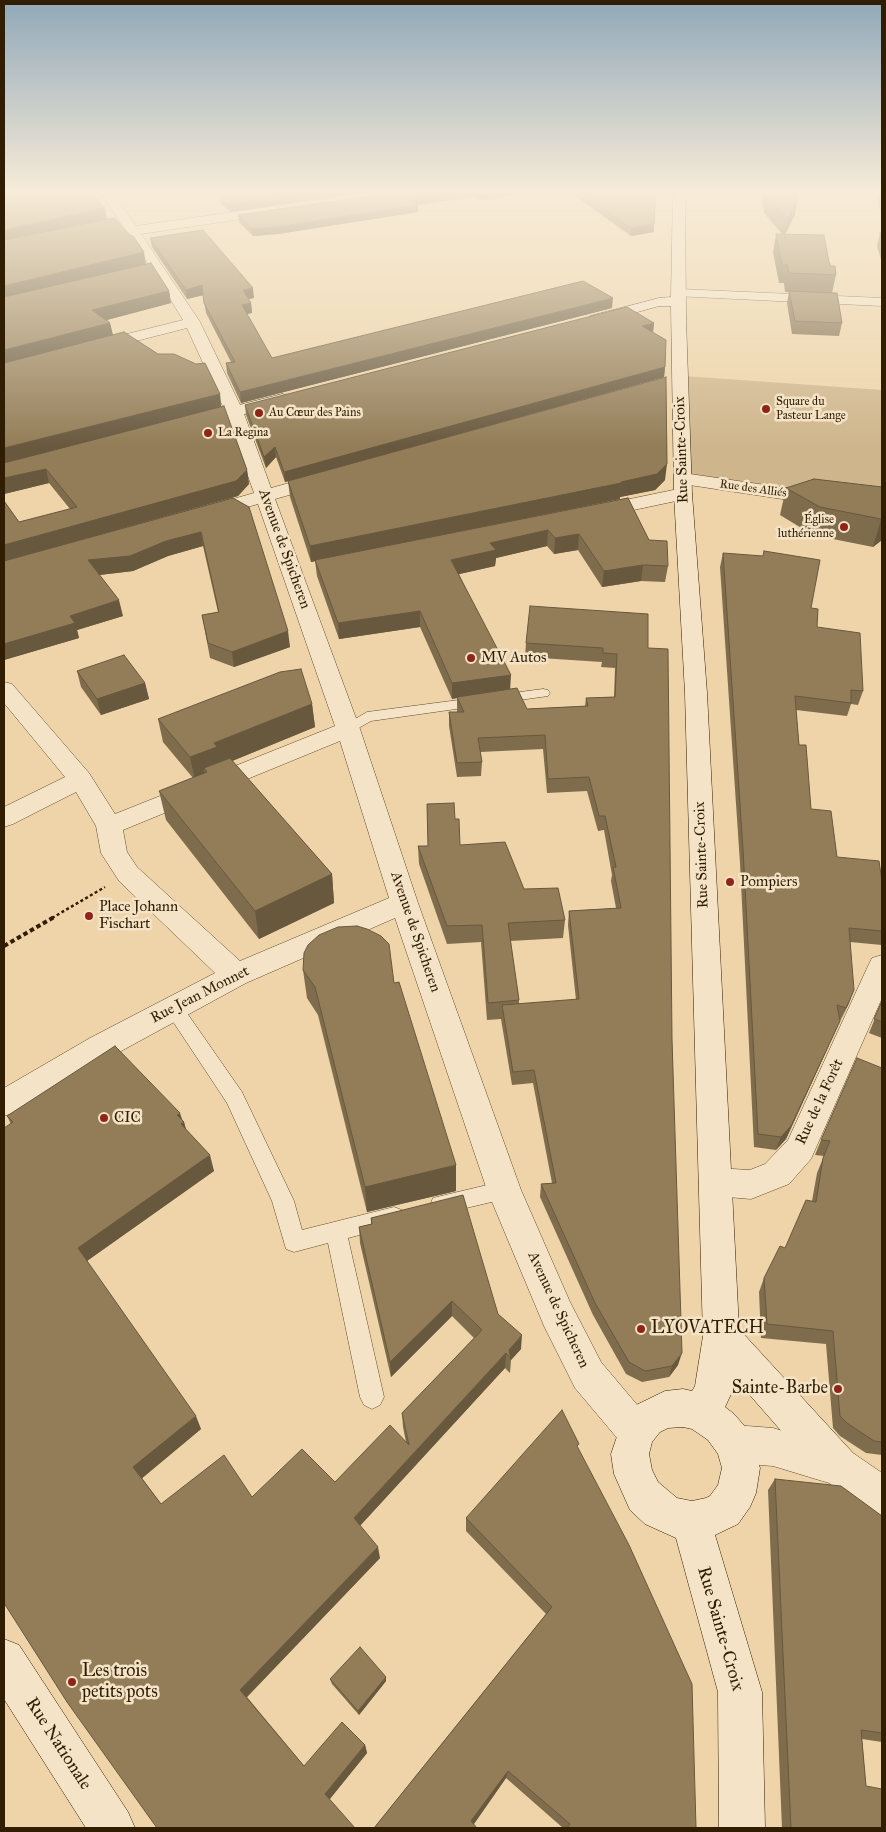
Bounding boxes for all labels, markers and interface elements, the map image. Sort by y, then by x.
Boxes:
place label: Square du Pasteur Lange [776,395,846,423]
street label: Rue Sainte-Croix [671,396,693,504]
marker: Square du Pasteur Lange [760,403,772,415]
place label: Au Cœur des Pains [269,406,361,420]
marker: Au Cœur des Pains [253,407,265,419]
place label: La Regina [218,426,268,440]
marker: La Regina [202,427,214,439]
street label: Rue des Alliés [719,477,787,501]
street label: Avenue de Spicheren [254,487,314,611]
place label: Église luthérienne [778,513,834,541]
marker: Église luthérienne [838,521,850,533]
place label: MV Autos [481,649,547,667]
marker: MV Autos [465,652,477,664]
street label: Rue Sainte-Croix [691,801,713,909]
street label: Avenue de Spicheren [386,869,444,995]
place label: Pompiers [740,873,797,891]
marker: Pompiers [724,876,736,888]
place label: Place Johann Fischart [99,898,178,933]
marker: Place Johann Fischart [83,910,95,922]
street label: Rue Jean Monnet [148,962,252,1028]
street label: Rue de la Forêt [792,1056,848,1148]
place label: CIC [114,1109,141,1127]
marker: CIC [98,1112,110,1124]
street label: Avenue de Spicheren [523,1249,593,1371]
place label: LYOVATECH [651,1318,764,1340]
marker: LYOVATECH [635,1323,647,1335]
place label: Sainte-Barbe [732,1378,828,1400]
marker: Sainte-Barbe [832,1383,844,1395]
street label: Rue Sainte-Croix [692,1564,748,1694]
place label: Les trois petits pots [82,1661,158,1704]
marker: Les trois petits pots [66,1676,78,1688]
street label: Rue Nationale [20,1694,96,1794]

